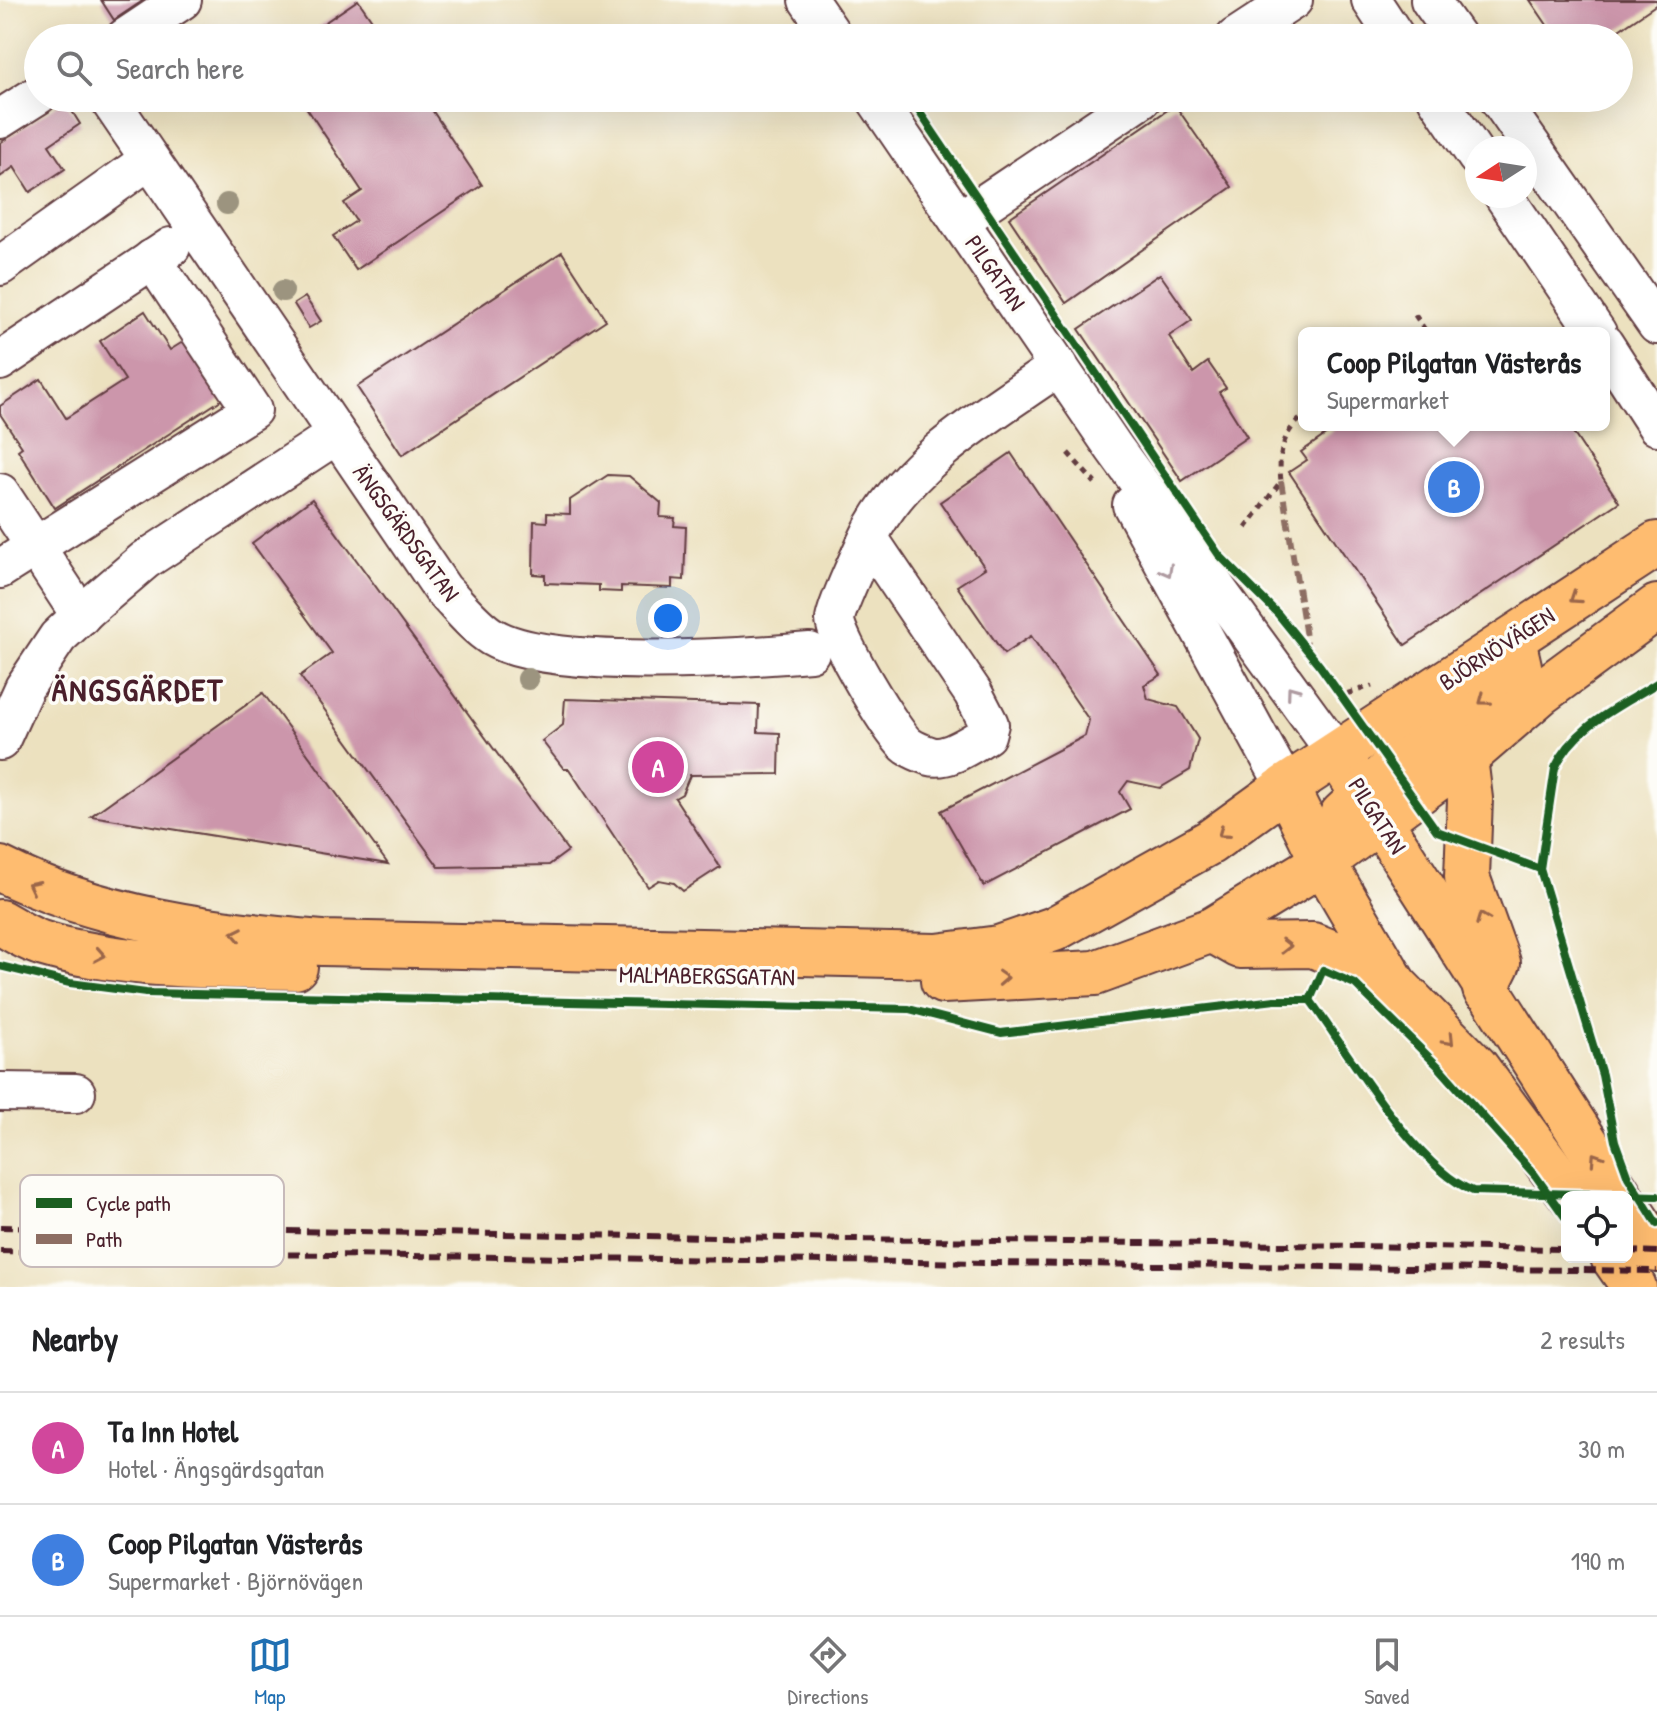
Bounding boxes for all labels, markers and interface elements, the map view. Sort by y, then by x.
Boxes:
search box [24,24,1633,112]
icon: search [52,46,96,90]
text: Search here [116,48,244,88]
north arrow [1465,136,1537,208]
street label: PILGATAN [958,228,1033,316]
popup [1298,327,1610,431]
text: Coop Pilgatan Västerås [1327,342,1581,382]
text: Supermarket [1327,382,1449,417]
street label: ÄNGSGÄRDSGATAN [346,457,468,608]
pin: B [1428,457,1480,517]
one-way arrow [1158,563,1173,577]
one-way arrow [1569,588,1583,603]
your location [648,598,688,638]
street label: BJÖRNÖVÄGEN [1433,599,1560,697]
district label: ÄNGSGÄRDET [52,668,224,711]
one-way arrow [1287,685,1302,699]
one-way arrow [1479,690,1493,704]
pin: A [632,737,684,797]
street label: PILGATAN [1341,771,1414,860]
one-way arrow [1217,823,1231,838]
one-way arrow [26,880,41,895]
one-way arrow [1475,911,1492,925]
one-way arrow [230,926,244,943]
one-way arrow [1280,937,1293,954]
one-way arrow [93,945,107,962]
street label: MALMABERGSGATAN [619,957,795,993]
one-way arrow [997,970,1010,987]
one-way arrow [1440,1031,1454,1045]
one-way arrow [1590,1152,1605,1166]
legend [20,1175,284,1267]
text: Cycle path [86,1188,170,1218]
map controls [1561,1191,1633,1263]
button: locate [1561,1191,1633,1263]
text: Path [86,1224,122,1254]
text: Nearby [32,1316,118,1362]
text: 2 results [1540,1322,1625,1357]
text: Ta Inn Hotel [108,1411,238,1451]
text: A [52,1431,64,1466]
text: 30 m [1578,1431,1625,1466]
text: Hotel · Ängsgärdsgatan [108,1451,325,1486]
text: Coop Pilgatan Västerås [108,1523,362,1563]
text: B [51,1543,65,1578]
text: 190 m [1571,1543,1625,1578]
text: Supermarket · Björnövägen [108,1563,363,1598]
tab: Map [248,1633,292,1711]
tab: Directions [788,1633,869,1711]
tab: Saved [1364,1633,1409,1711]

